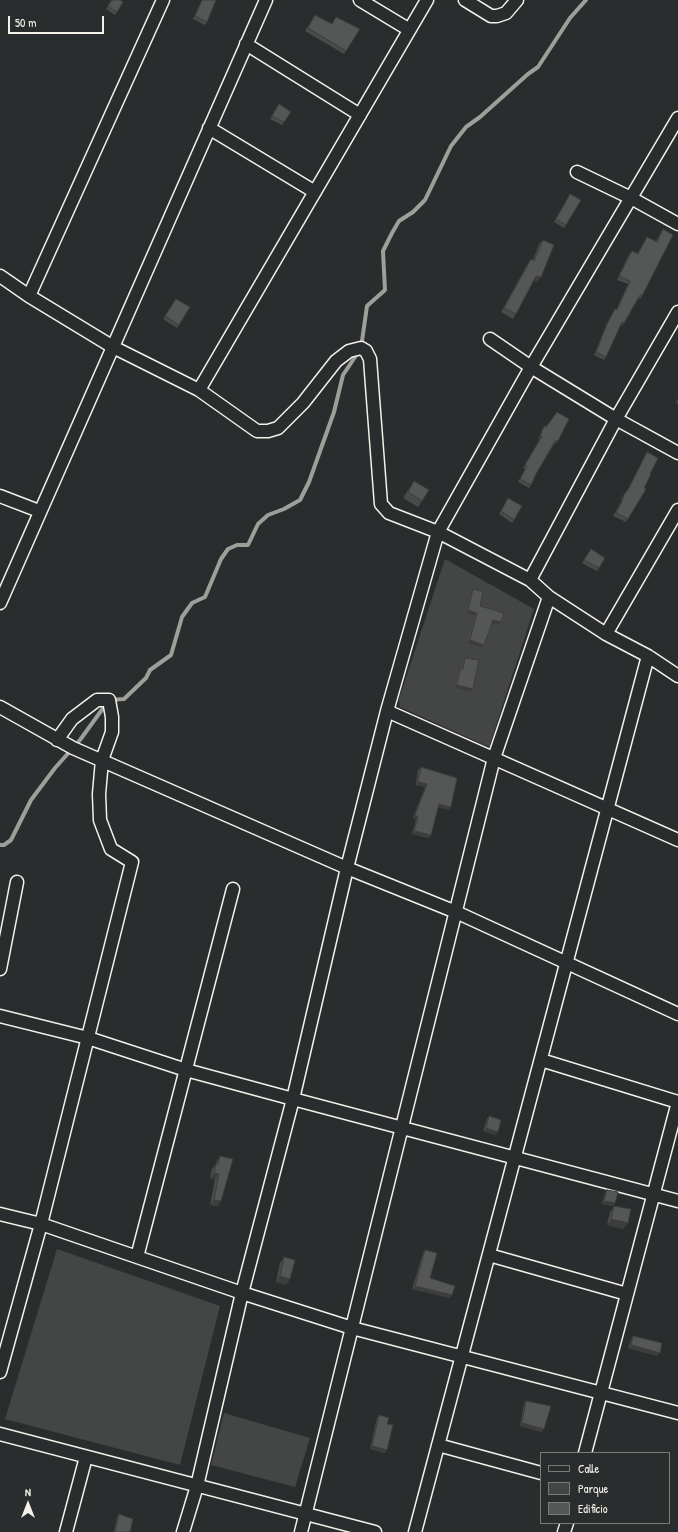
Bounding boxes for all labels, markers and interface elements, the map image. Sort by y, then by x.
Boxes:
scale bar [10,8,106,34]
text: 50 m [15,14,36,31]
legend [540,1452,670,1524]
text: Calle [578,1460,599,1477]
text: Parque [578,1480,608,1497]
north arrow [8,1484,48,1524]
text: N [25,1485,31,1499]
text: Edificio [578,1500,608,1517]

